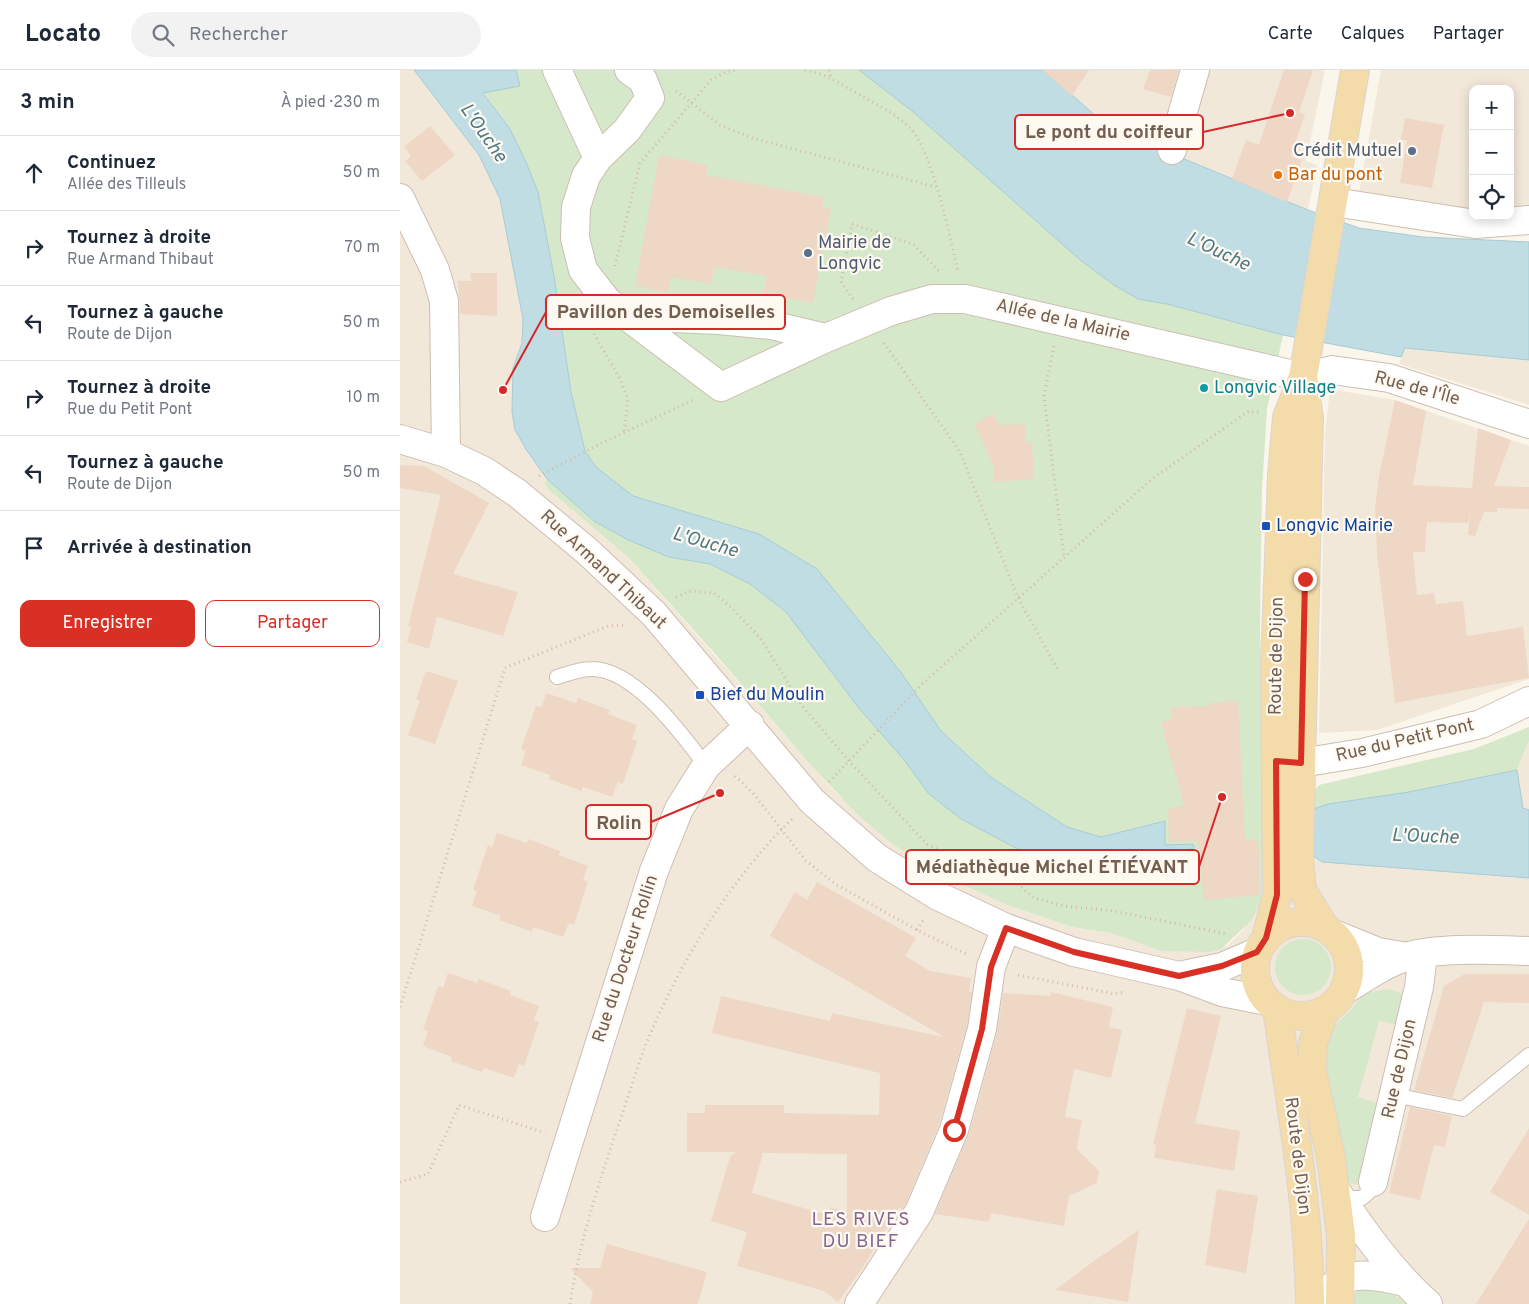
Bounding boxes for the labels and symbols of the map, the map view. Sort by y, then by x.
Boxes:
water label: L'Ouche [454,99,512,168]
callout: Le pont du coiffeur [1015,115,1203,149]
text: Le pont du coiffeur [1025,121,1193,145]
place label: Crédit Mutuel [1293,140,1402,163]
marker: Crédit Mutuel [1406,145,1418,157]
place label: Bar du pont [1288,164,1382,187]
marker: Bar du pont [1272,169,1284,181]
water label: L'Ouche [1183,227,1254,277]
place label: Mairie de Longvic [818,232,891,276]
marker: Mairie de Longvic [802,247,814,259]
street label: Allée de la Mairie [994,294,1132,348]
callout: Pavillon des Demoiselles [546,295,785,329]
text: Pavillon des Demoiselles [557,301,775,325]
street label: Rue de l'Île [1372,365,1463,411]
place label: Longvic Village [1214,377,1336,400]
marker: Longvic Village [1198,382,1210,394]
street label: Rue Armand Thibaut [535,505,671,635]
place label: Longvic Mairie [1276,515,1393,538]
marker: Longvic Mairie [1260,520,1272,532]
water label: L'Ouche [669,522,741,564]
route end [1294,568,1317,591]
street label: Route de Dijon [1264,597,1290,715]
place label: Bief du Moulin [710,684,825,707]
marker: Bief du Moulin [694,689,706,701]
street label: Rue du Petit Pont [1334,714,1476,768]
callout: Rolin [586,805,651,839]
text: Rolin [596,812,642,836]
water label: L'Ouche [1391,824,1459,850]
callout: Médiathèque Michel ÉTIÉVANT [906,850,1199,884]
text: Médiathèque Michel ÉTIÉVANT [916,855,1188,880]
street label: Rue du Docteur Rollin [588,872,664,1046]
street label: Rue de Dijon [1377,1017,1423,1121]
street label: Route de Dijon [1278,1096,1316,1216]
route start [943,1119,966,1142]
district label: LES RIVES DU BIEF [811,1208,911,1254]

